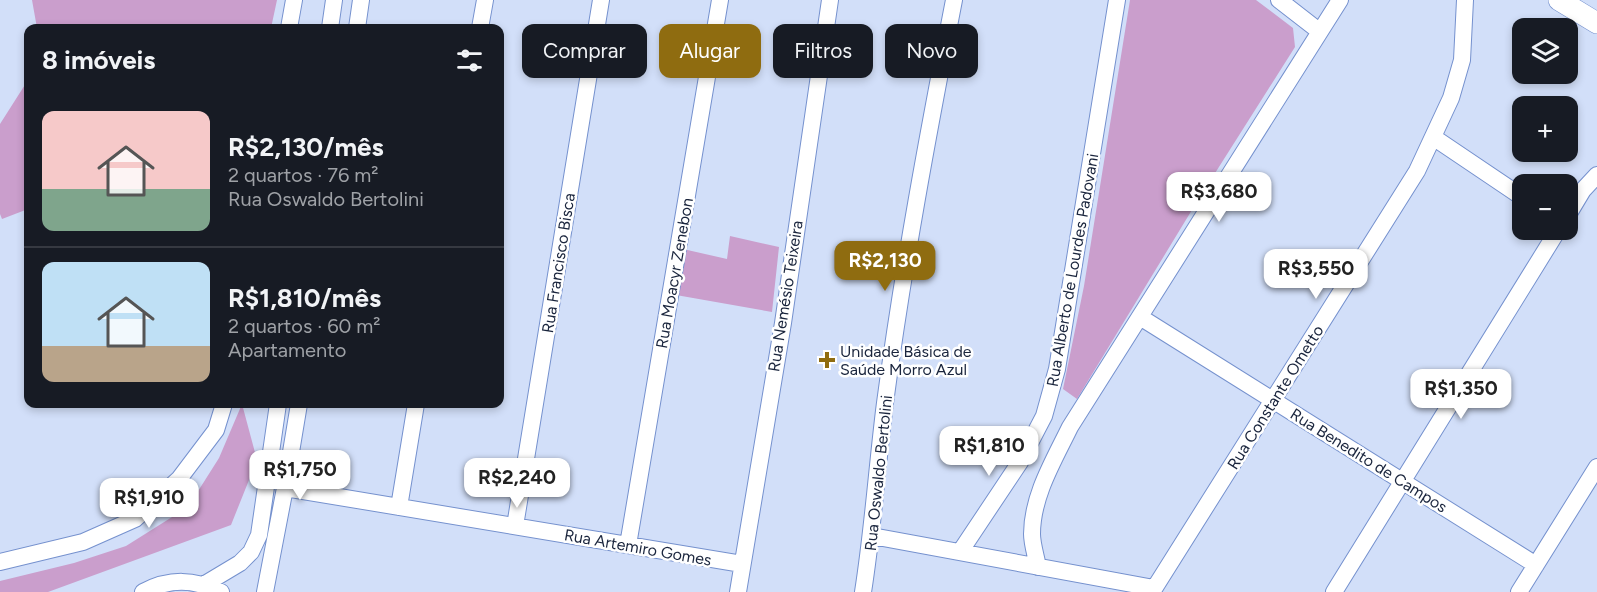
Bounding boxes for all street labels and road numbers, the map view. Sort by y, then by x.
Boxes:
street label: Rua Alberto de Lourdes Padovani [1043,152,1102,388]
street label: Rua Francisco Bisca [538,192,579,334]
street label: Rua Moacyr Zenebon [652,196,697,350]
street label: Rua Nemésio Teixeira [764,219,807,373]
street label: Rua Constante Ometto [1223,322,1328,473]
street label: Rua Oswaldo Bertolini [861,394,896,552]
street label: Rua Benedito de Campos [1287,404,1451,516]
street label: Rua Artemiro Gomes [563,525,713,570]

